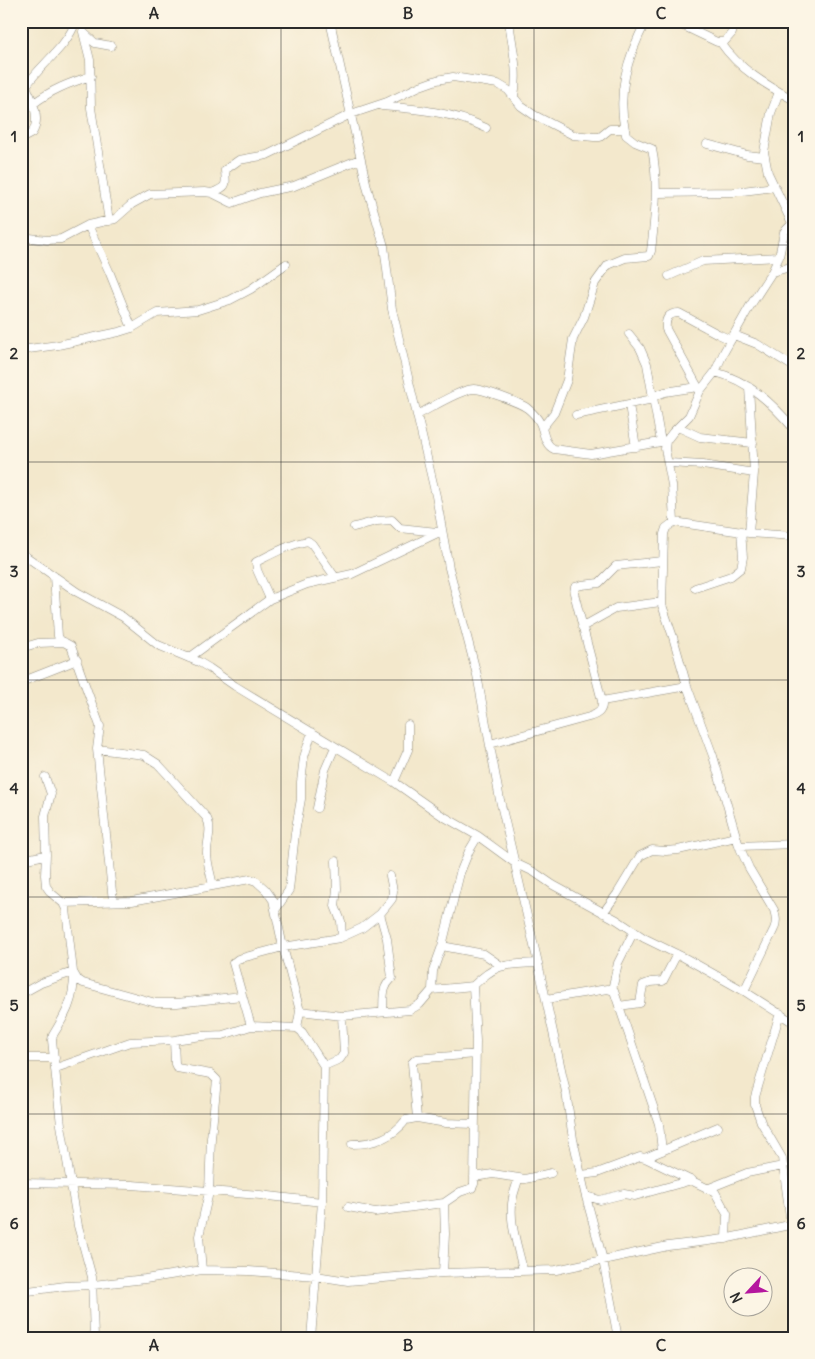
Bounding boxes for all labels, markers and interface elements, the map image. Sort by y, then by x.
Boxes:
text: A [149,3,159,23]
text: B [403,3,414,23]
text: C [656,3,667,23]
text: 1 [11,126,17,146]
text: 1 [798,126,804,146]
text: 2 [10,343,19,363]
text: 2 [797,343,806,363]
text: 3 [9,561,19,581]
text: 3 [796,561,806,581]
text: 4 [9,778,19,798]
text: 4 [796,778,806,798]
text: 5 [9,995,19,1015]
text: 5 [796,995,806,1015]
text: 6 [9,1213,19,1233]
text: 6 [796,1213,806,1233]
north arrow [722,1266,772,1316]
text: N [726,1289,747,1306]
text: A [149,1335,159,1355]
text: B [403,1335,414,1355]
text: C [656,1335,667,1355]

